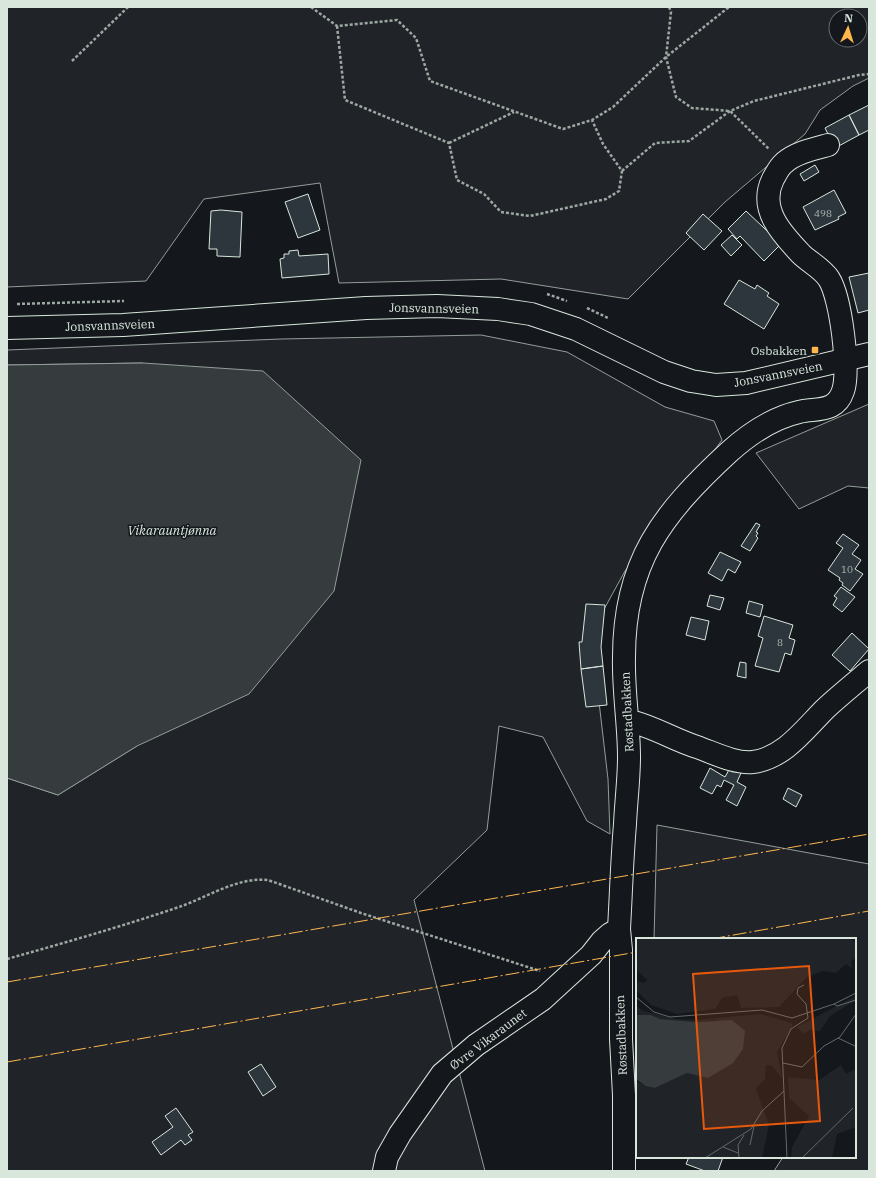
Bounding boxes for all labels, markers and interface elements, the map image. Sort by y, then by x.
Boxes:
north arrow [828,8,868,48]
text: N [844,11,854,25]
house number: 498 [814,207,832,220]
street label: Jonsvannsveien [389,300,479,316]
street label: Jonsvannsveien [65,316,156,334]
place label: Osbakken [751,343,807,358]
marker: Osbakken [810,345,820,355]
street label: Jonsvannsveien [732,358,824,390]
water label: Vikarauntjønna [127,522,217,539]
house number: 10 [841,563,853,576]
house number: 8 [777,636,783,649]
street label: Røstadbakken [617,671,637,752]
inset map [636,938,856,1158]
street label: Røstadbakken [612,994,630,1075]
street label: Øvre Vikaraunet [447,1005,529,1073]

